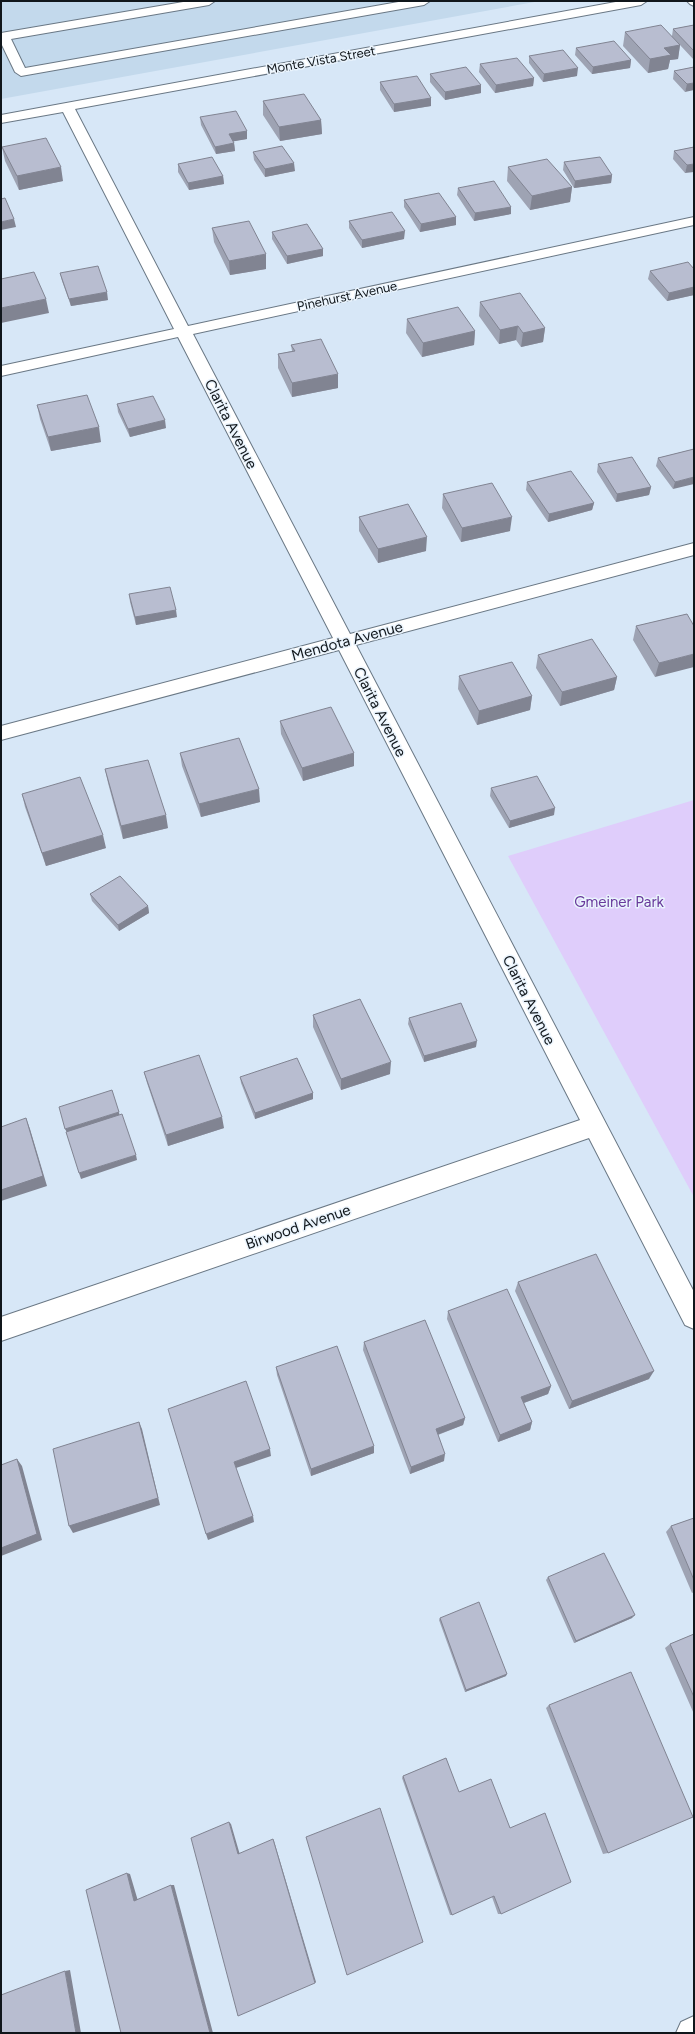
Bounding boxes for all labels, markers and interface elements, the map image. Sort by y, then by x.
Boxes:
street label: Monte Vista Street [265,43,377,77]
street label: Pinehurst Avenue [296,278,398,314]
street label: Clarita Avenue [201,376,261,472]
street label: Mendota Avenue [289,617,405,665]
street label: Clarita Avenue [350,664,410,760]
park label: Gmeiner Park [574,893,665,911]
street label: Clarita Avenue [499,952,559,1048]
street label: Birwood Avenue [243,1201,353,1253]

